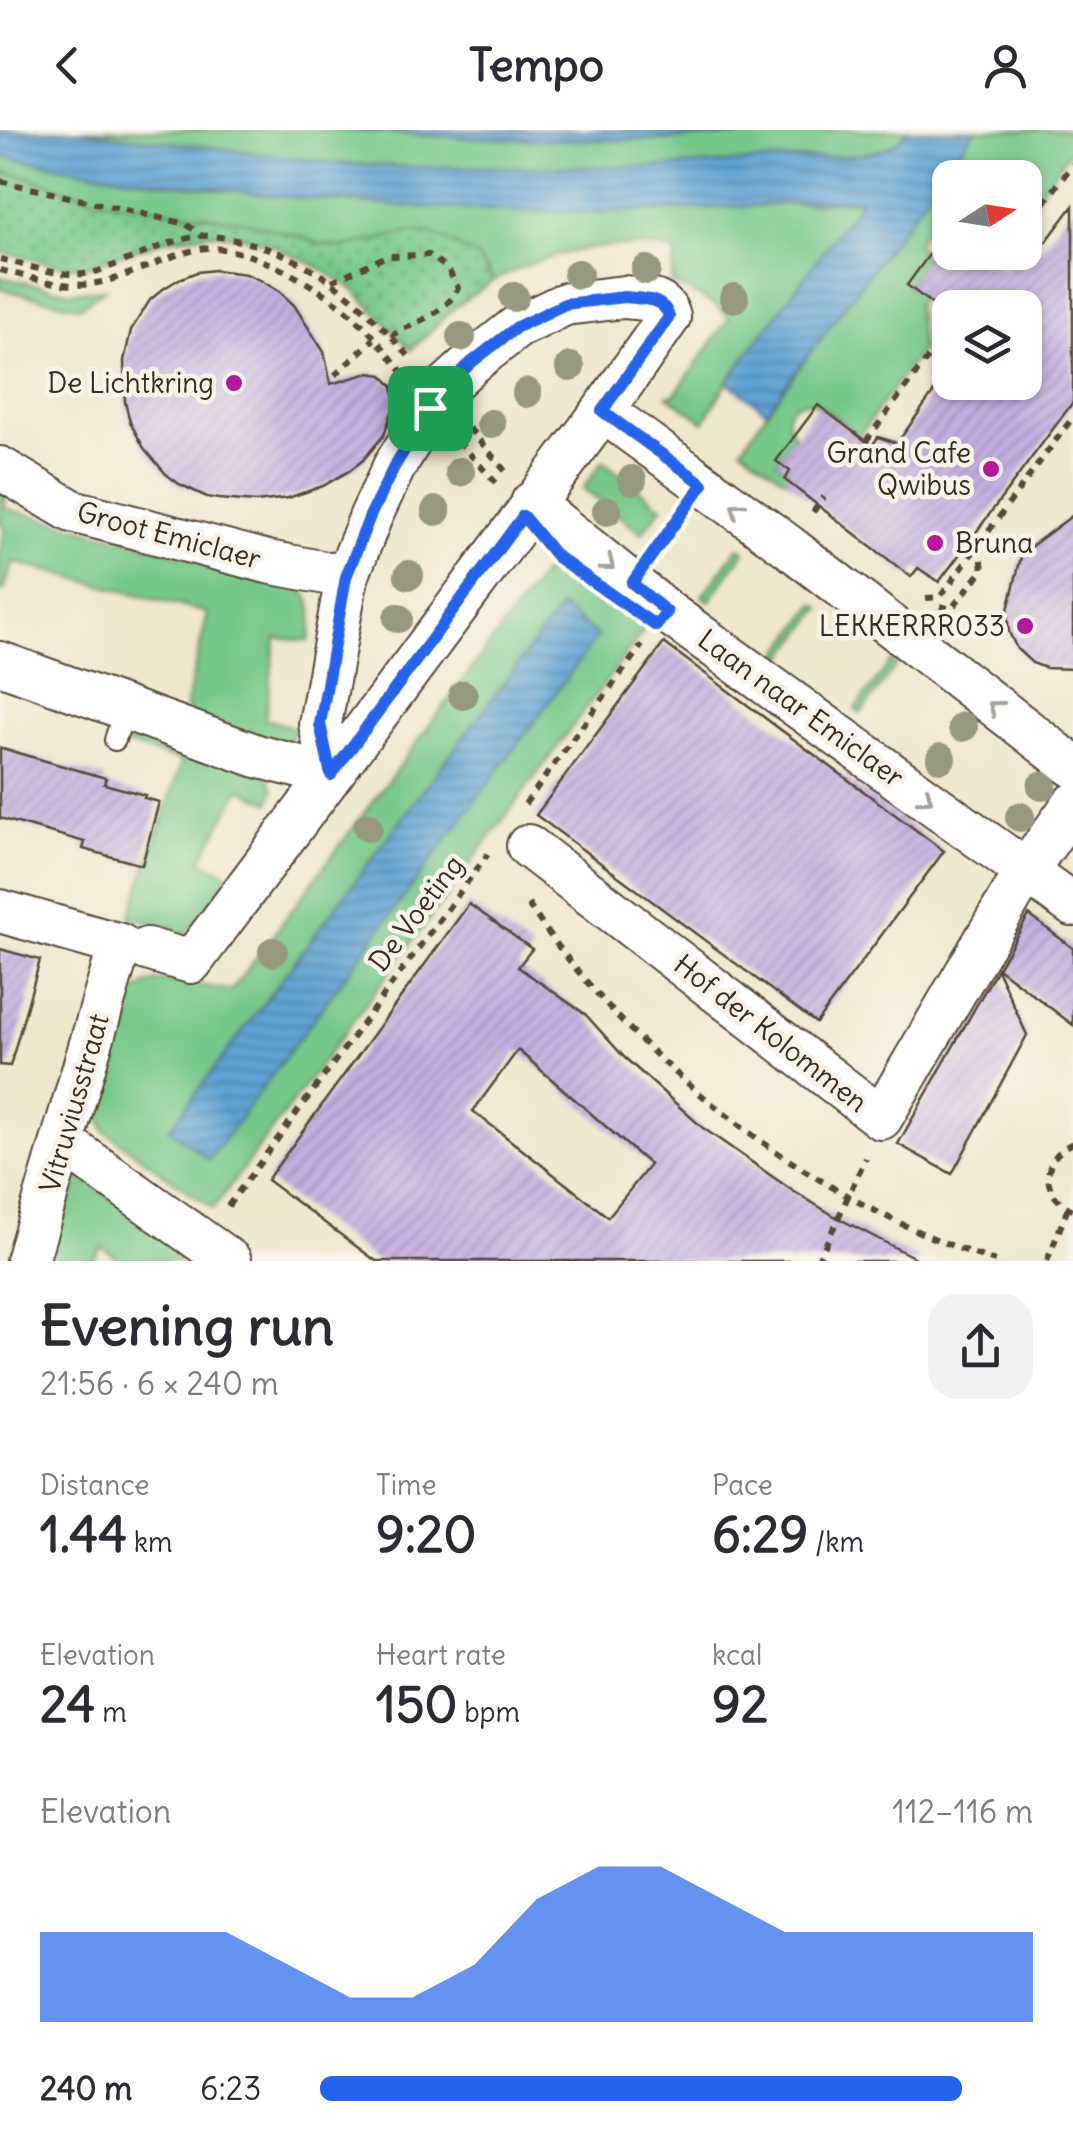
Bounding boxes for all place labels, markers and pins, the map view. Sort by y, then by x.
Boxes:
place label: De Lichtkring [47,365,214,401]
pin [388,366,473,451]
marker: De Lichtkring [223,372,245,394]
place label: Grand Cafe Qwibus [827,435,971,503]
marker: Grand Cafe Qwibus [980,458,1002,480]
place label: Bruna [955,525,1033,561]
marker: Bruna [924,532,946,554]
place label: LEKKERRR033 [819,608,1005,644]
marker: LEKKERRR033 [1014,615,1036,637]

